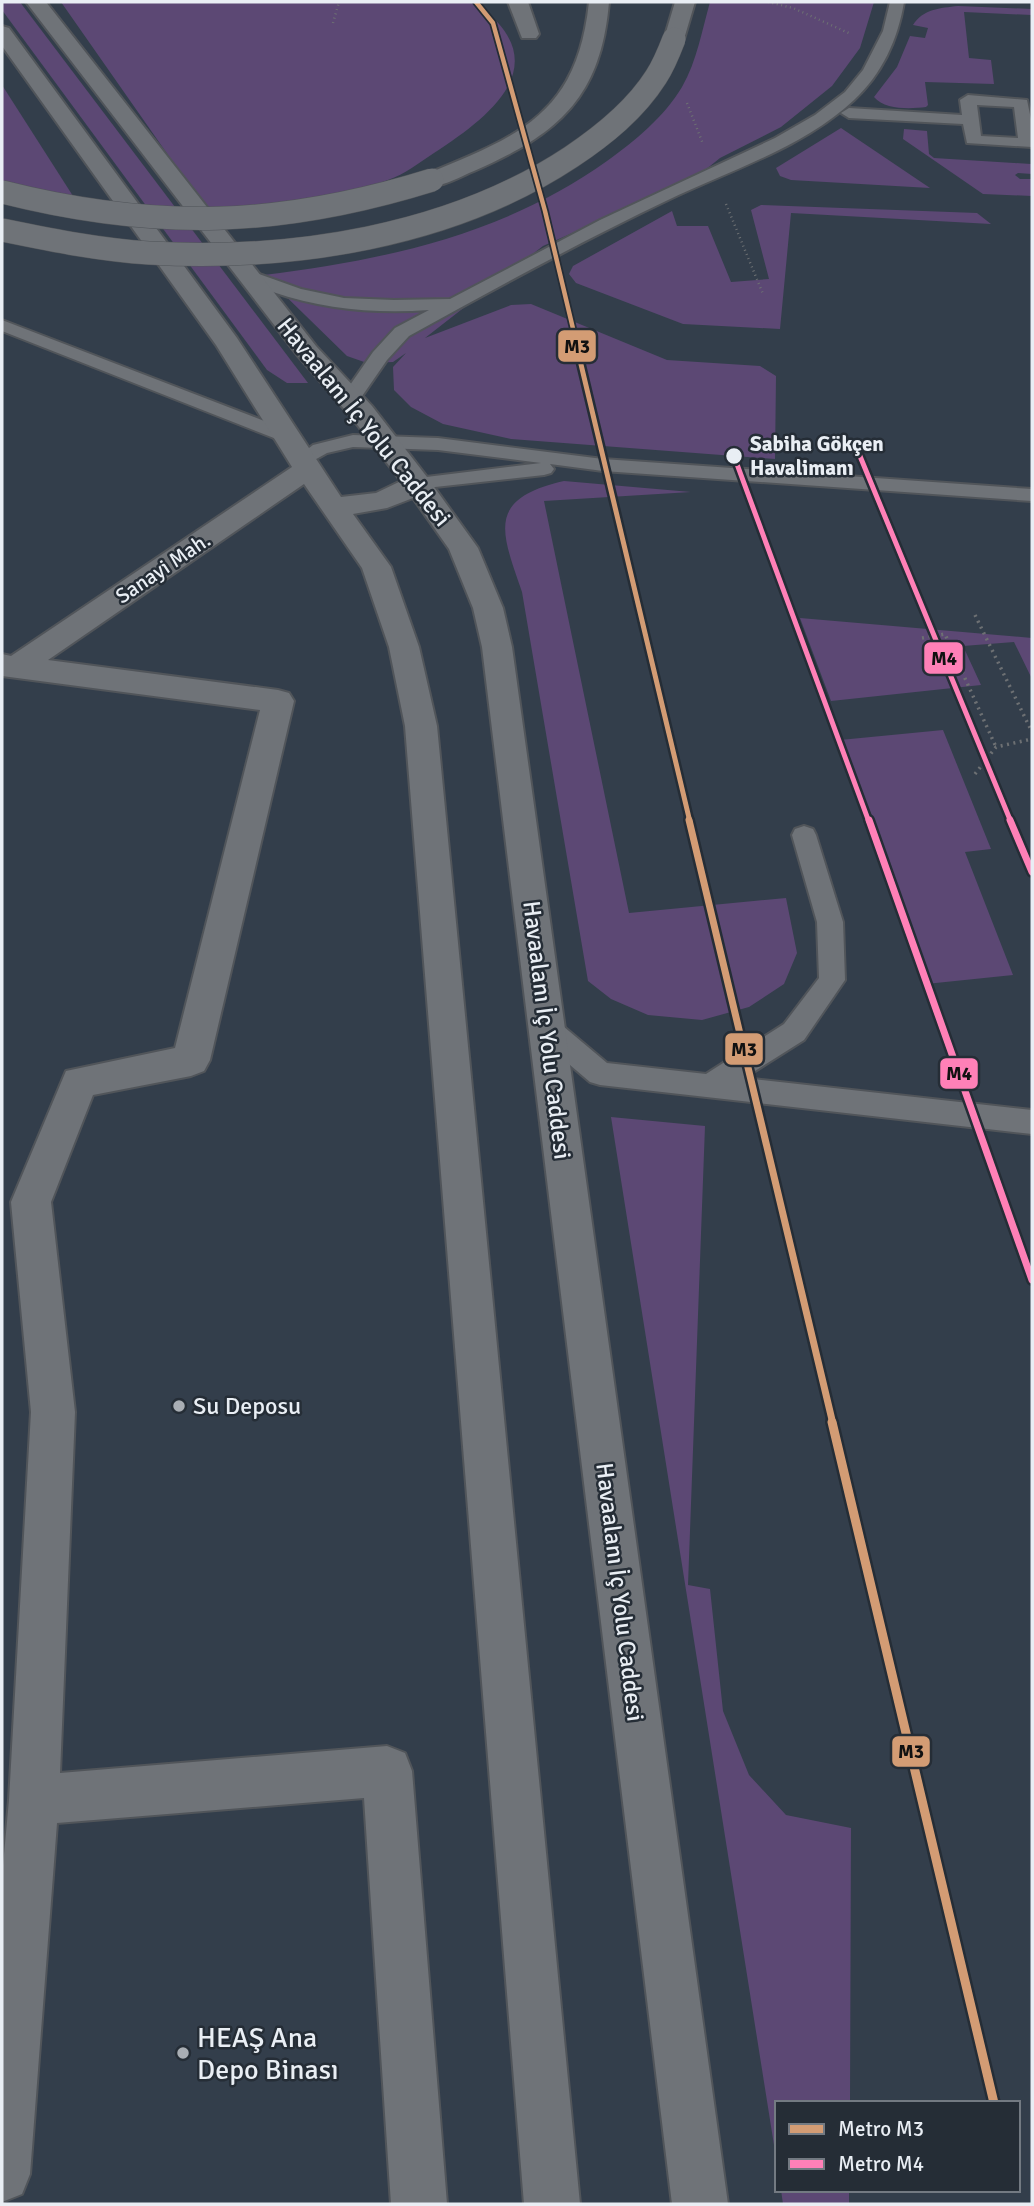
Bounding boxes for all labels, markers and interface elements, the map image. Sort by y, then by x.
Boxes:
street label: Havaalanı İç Yolu Caddesi [270,311,458,533]
line badge: M3 [557,329,597,363]
text: M3 [564,335,590,359]
place label: Sabiha Gökçen Havalimanı [750,431,884,481]
marker: Sabiha Gökçen Havalimanı [724,446,744,466]
street label: Sanayi Mah. [111,527,215,609]
line badge: M4 [923,641,964,675]
text: M4 [931,647,957,671]
street label: Havaalanı İç Yolu Caddesi [516,899,578,1161]
line badge: M3 [724,1032,764,1066]
text: M3 [731,1038,757,1062]
line badge: M4 [939,1057,979,1090]
text: M4 [946,1062,972,1086]
place label: Su Deposu [193,1391,301,1421]
marker: Su Deposu [171,1398,187,1414]
street label: Havaalanı İç Yolu Caddesi [589,1461,651,1723]
line badge: M3 [891,1735,931,1768]
text: M3 [898,1740,924,1764]
place label: HEAŞ Ana Depo Binası [197,2021,339,2087]
marker: HEAŞ Ana Depo Binası [175,2045,191,2061]
legend [775,2101,1020,2192]
text: Metro M3 [838,2116,924,2142]
text: Metro M4 [838,2151,924,2177]

